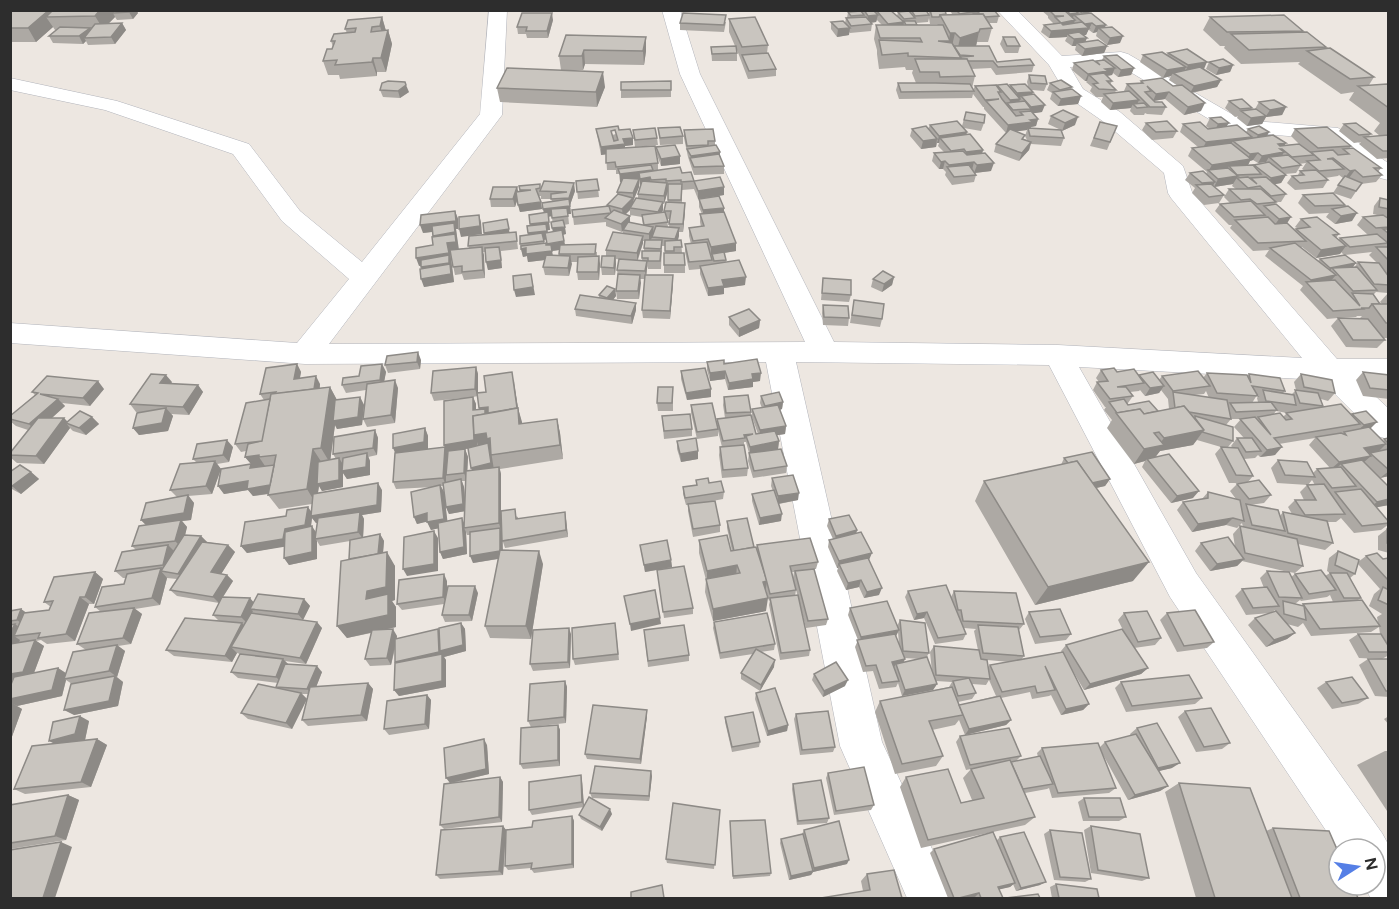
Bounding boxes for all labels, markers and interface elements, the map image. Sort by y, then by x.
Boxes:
north arrow [1327,837,1387,897]
text: N [1361,856,1382,872]

